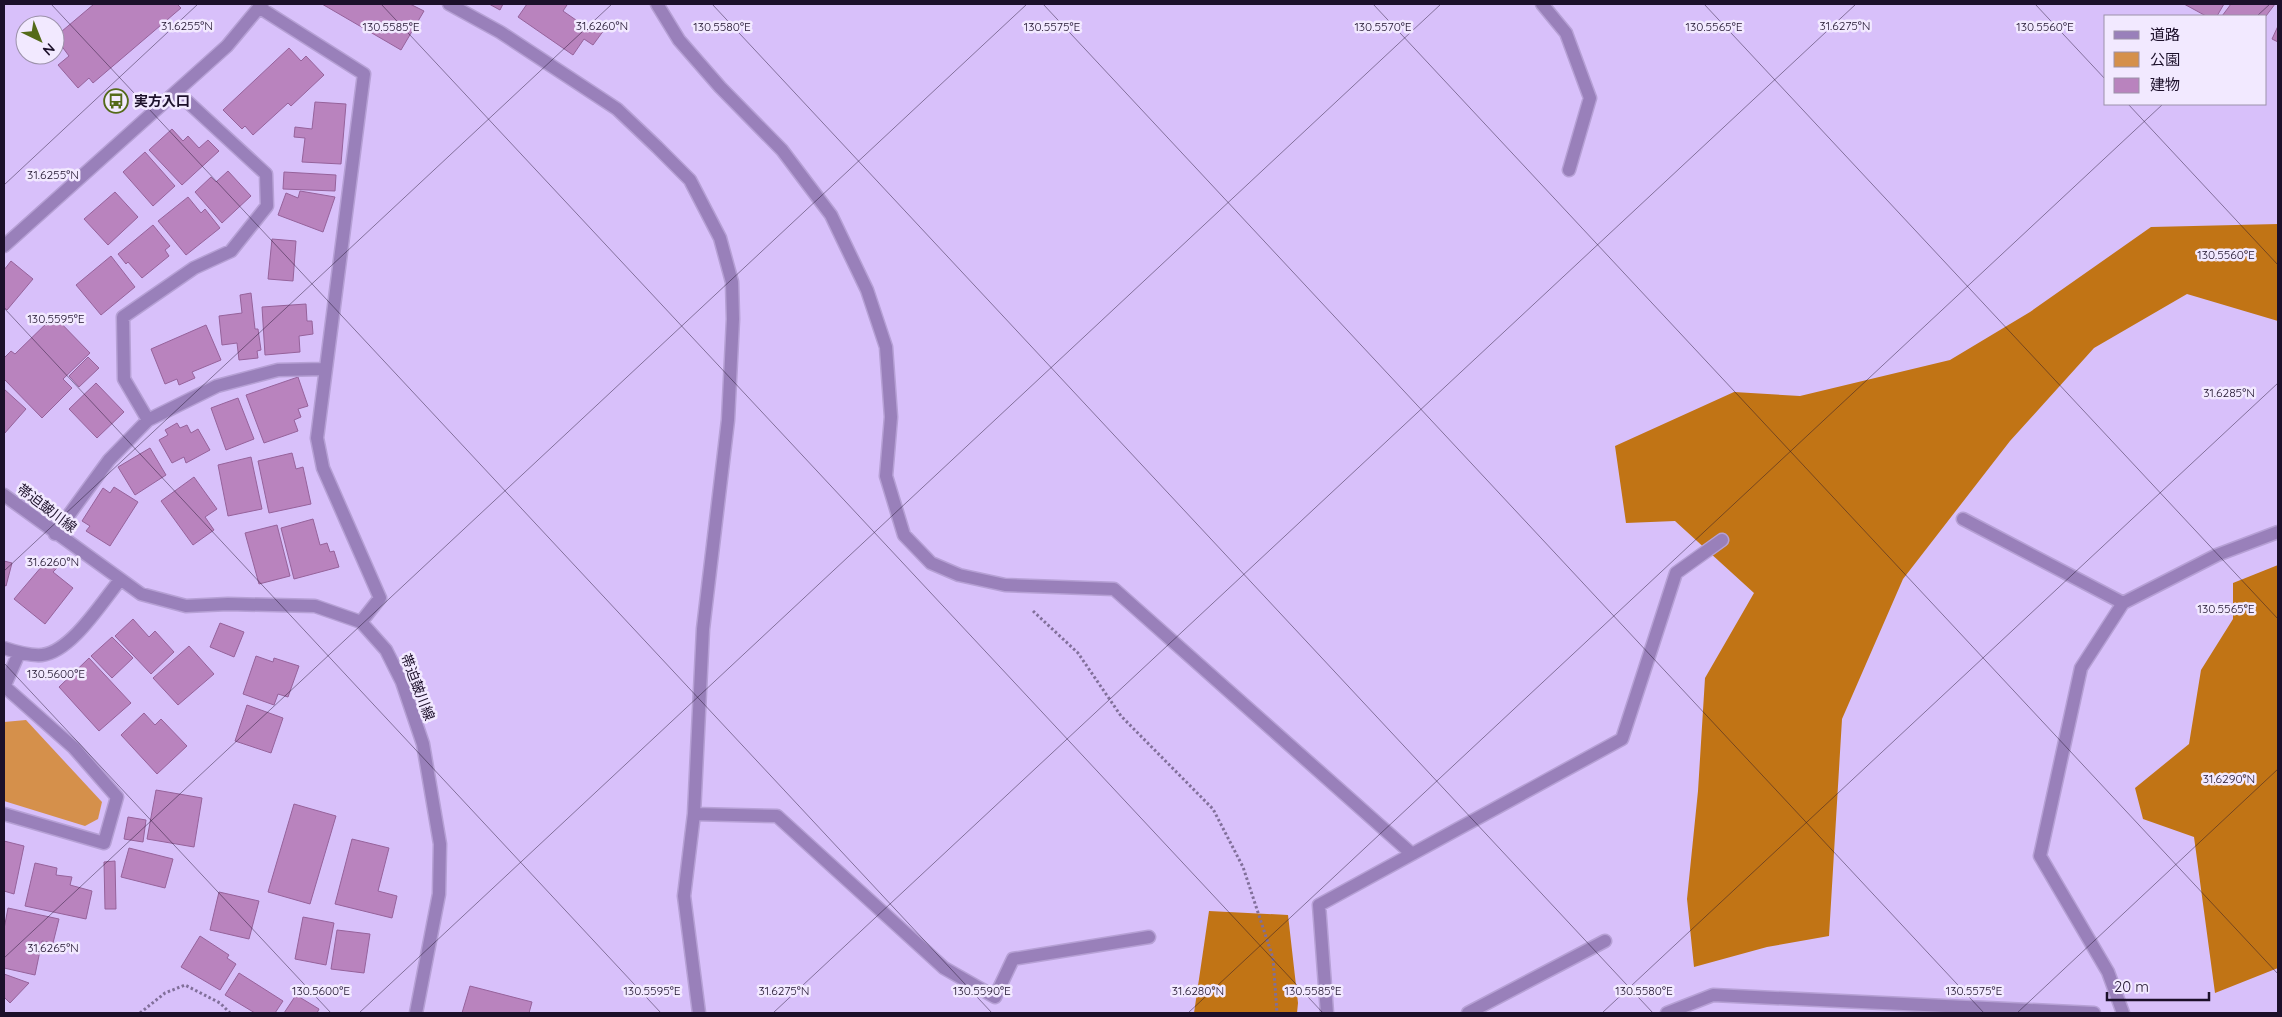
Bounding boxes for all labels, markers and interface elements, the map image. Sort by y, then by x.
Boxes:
north arrow [15,15,65,65]
legend [2104,15,2267,105]
text: 31.6255°N [161,18,213,33]
text: 31.6260°N [576,18,628,33]
text: 31.6275°N [1819,18,1871,33]
text: 130.5585°E [363,19,420,34]
text: 130.5580°E [693,19,751,34]
text: 130.5575°E [1024,19,1080,34]
text: 130.5570°E [1354,19,1412,34]
text: 130.5565°E [1686,19,1743,34]
text: 130.5560°E [2016,19,2074,34]
text: 道路 [2150,25,2180,44]
text: N [39,39,59,60]
text: 公園 [2150,50,2180,69]
text: 建物 [2150,75,2180,94]
bus stop icon: 実方入口 [103,88,129,114]
place label: 実方入口 [134,92,190,110]
text: 31.6255°N [27,167,79,182]
text: 130.5560°E [2197,247,2255,262]
text: 130.5595°E [27,311,85,326]
text: 31.6285°N [2203,385,2255,400]
street label: 帯迫皷川線 [14,480,80,536]
text: 31.6260°N [27,554,79,569]
text: 130.5565°E [2198,601,2255,616]
street label: 帯迫皷川線 [397,651,439,723]
text: 130.5600°E [27,666,85,681]
text: 31.6290°N [2203,771,2255,786]
text: 31.6265°N [27,940,79,955]
scale bar [2107,970,2210,1002]
text: 20 m [2114,977,2149,996]
text: 130.5600°E [292,983,350,998]
text: 130.5595°E [623,983,681,998]
text: 31.6275°N [758,983,810,998]
text: 130.5590°E [953,983,1011,998]
text: 31.6280°N [1172,983,1224,998]
text: 130.5585°E [1285,983,1342,998]
text: 130.5580°E [1615,983,1673,998]
text: 130.5575°E [1946,983,2002,998]

